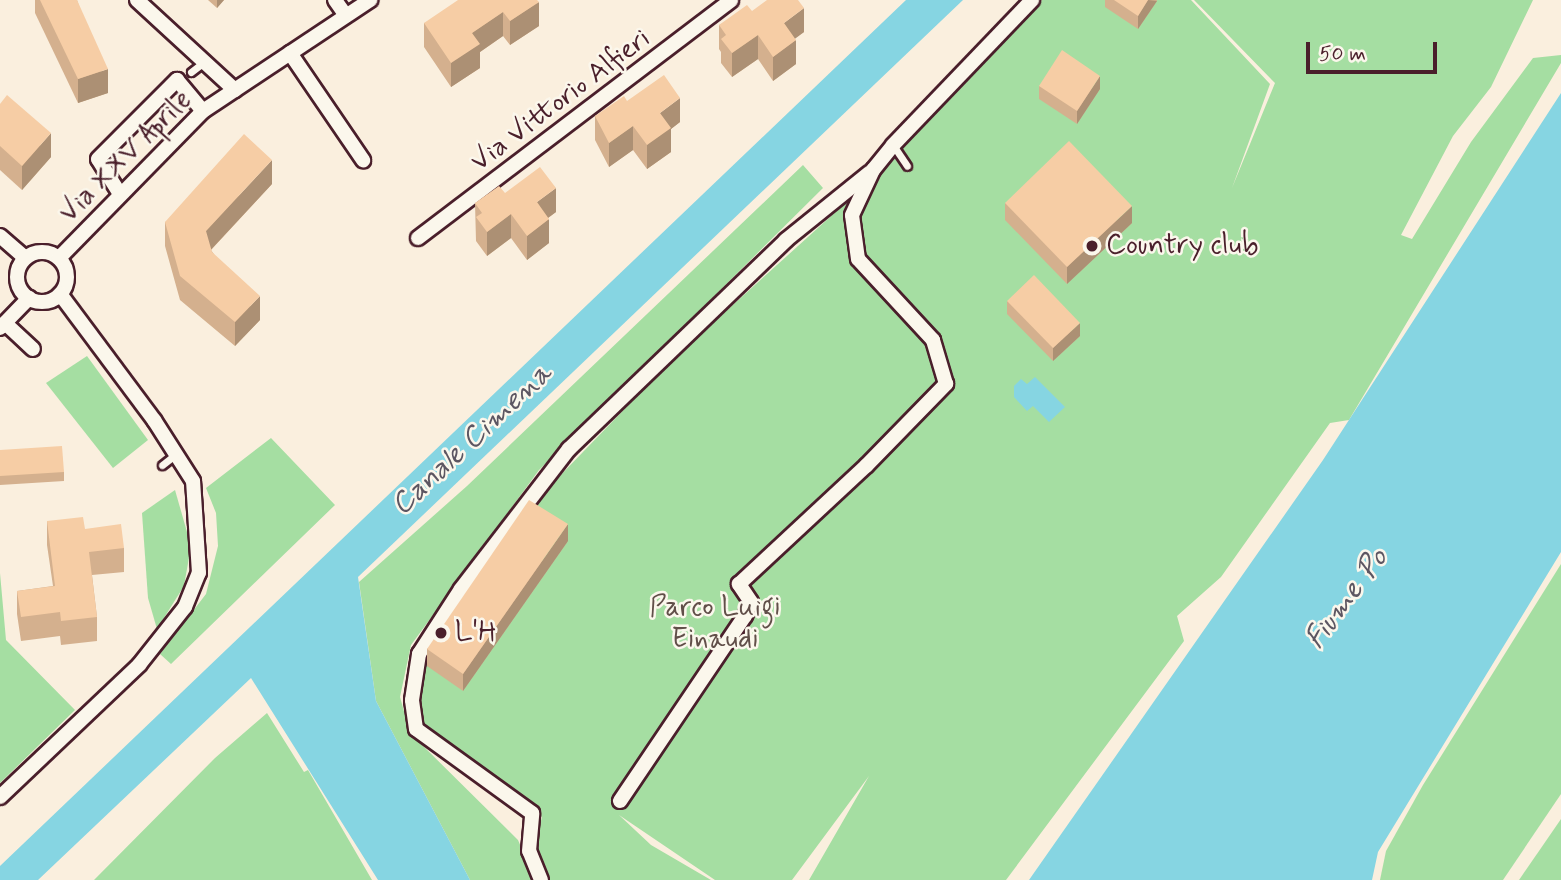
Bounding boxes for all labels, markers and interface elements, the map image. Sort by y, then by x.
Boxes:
street label: Via Vittorio Alfieri [465,23,657,179]
scale bar [1309,28,1440,72]
text: 50 m [1319,40,1366,68]
street label: Via XXV Aprile [53,84,199,230]
place label: Country club [1106,229,1257,263]
marker: Country club [1084,238,1100,254]
water label: Canale Cimena [384,356,560,524]
water label: Fiume Po [1299,544,1395,654]
park label: Parco Luigi Einaudi [651,591,779,657]
place label: L'H [455,616,497,650]
marker: L'H [433,625,449,641]

